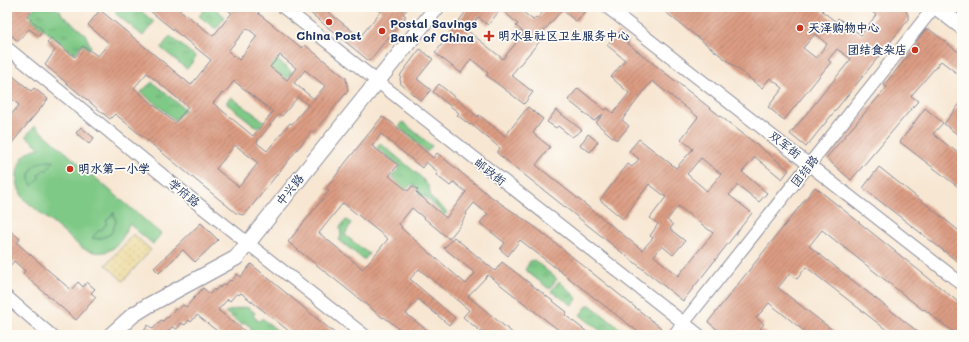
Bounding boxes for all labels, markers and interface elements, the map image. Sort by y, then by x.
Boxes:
place label: Postal Savings Bank of China [390,15,477,45]
marker: China Post [324,17,334,27]
place label: 天泽购物中心 [808,19,880,35]
marker: 天泽购物中心 [795,23,805,33]
marker: Postal Savings Bank of China [377,26,387,36]
place label: China Post [296,27,362,43]
place label: 明水县社区卫生服务中心 [498,27,630,43]
marker: 明水县社区卫生服务中心 [483,30,495,42]
place label: 团结食杂店 [847,41,907,57]
marker: 团结食杂店 [910,45,920,55]
street label: 双军街 [767,127,805,162]
street label: 团结路 [787,151,822,189]
street label: 邮政街 [472,154,510,189]
place label: 明水第一小学 [78,160,150,176]
marker: 明水第一小学 [65,164,75,174]
street label: 中兴路 [272,170,307,208]
street label: 学府路 [166,175,204,210]

